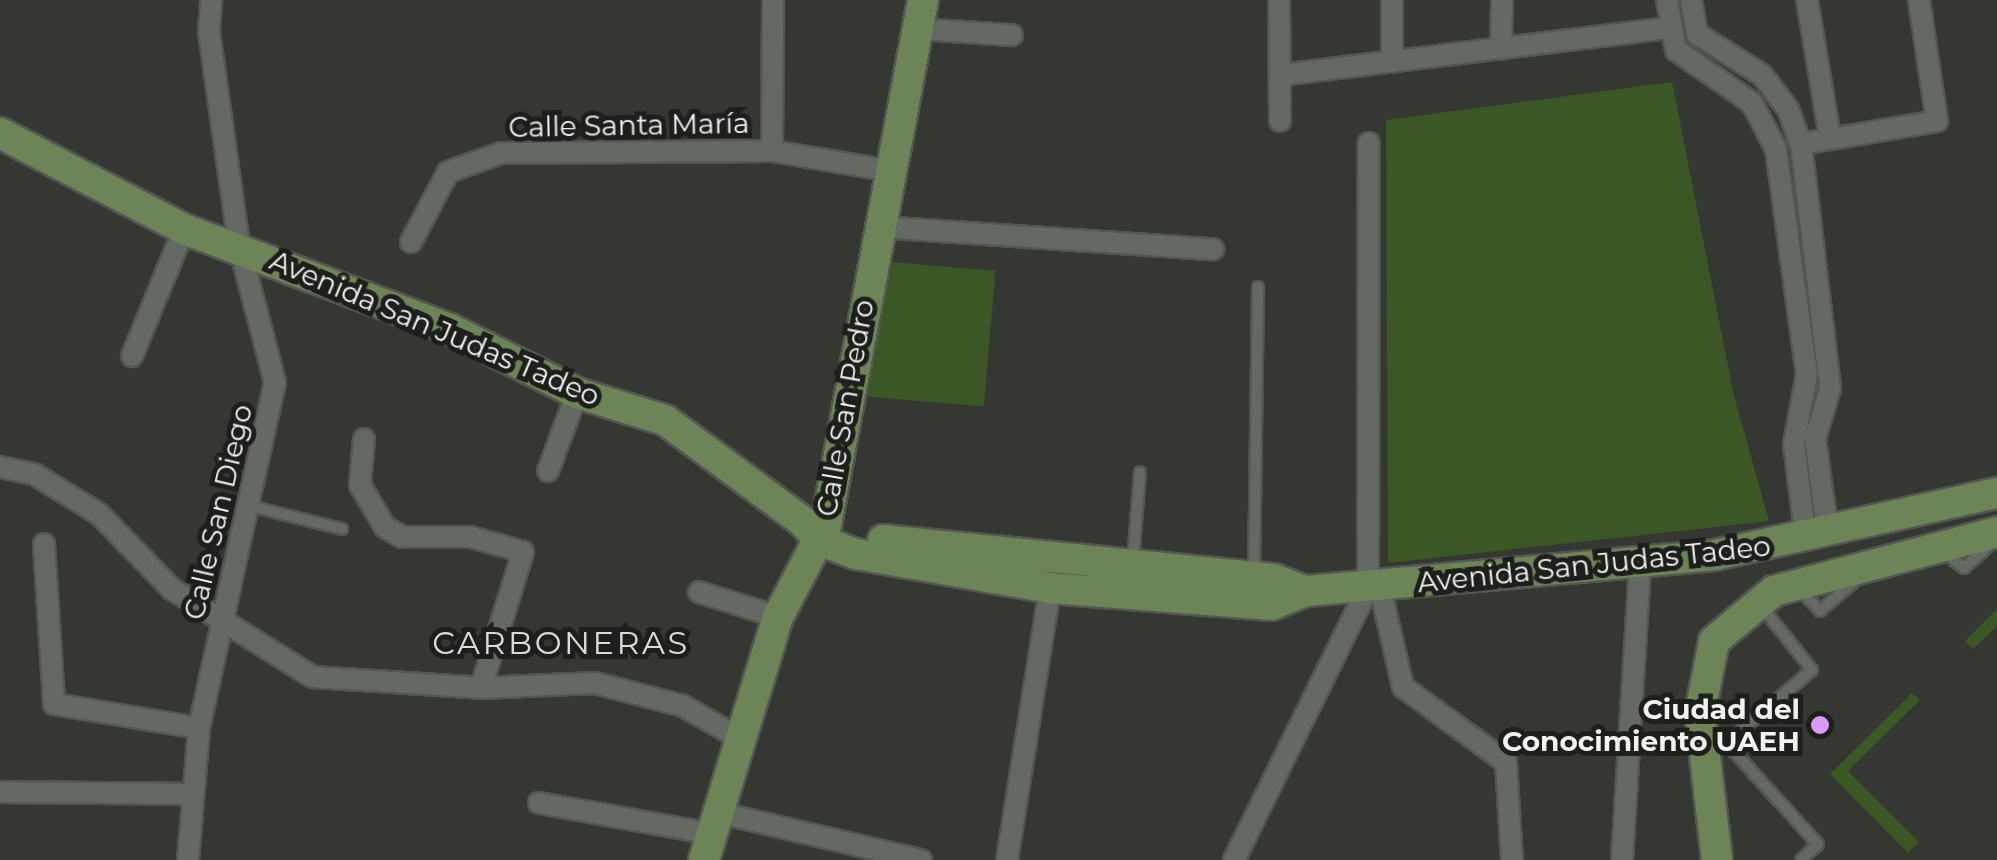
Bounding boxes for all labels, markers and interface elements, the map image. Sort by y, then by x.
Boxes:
street label: Calle Santa María [508,106,750,144]
street label: Avenida San Judas Tadeo [265,243,605,413]
street label: Calle San Pedro [809,297,881,519]
street label: Calle San Diego [177,401,259,623]
street label: Avenida San Judas Tadeo [1416,529,1772,599]
district label: CARBONERAS [432,624,690,662]
place label: Ciudad del Conocimiento UAEH [1502,692,1800,758]
marker: Ciudad del Conocimiento UAEH [1809,714,1831,736]

